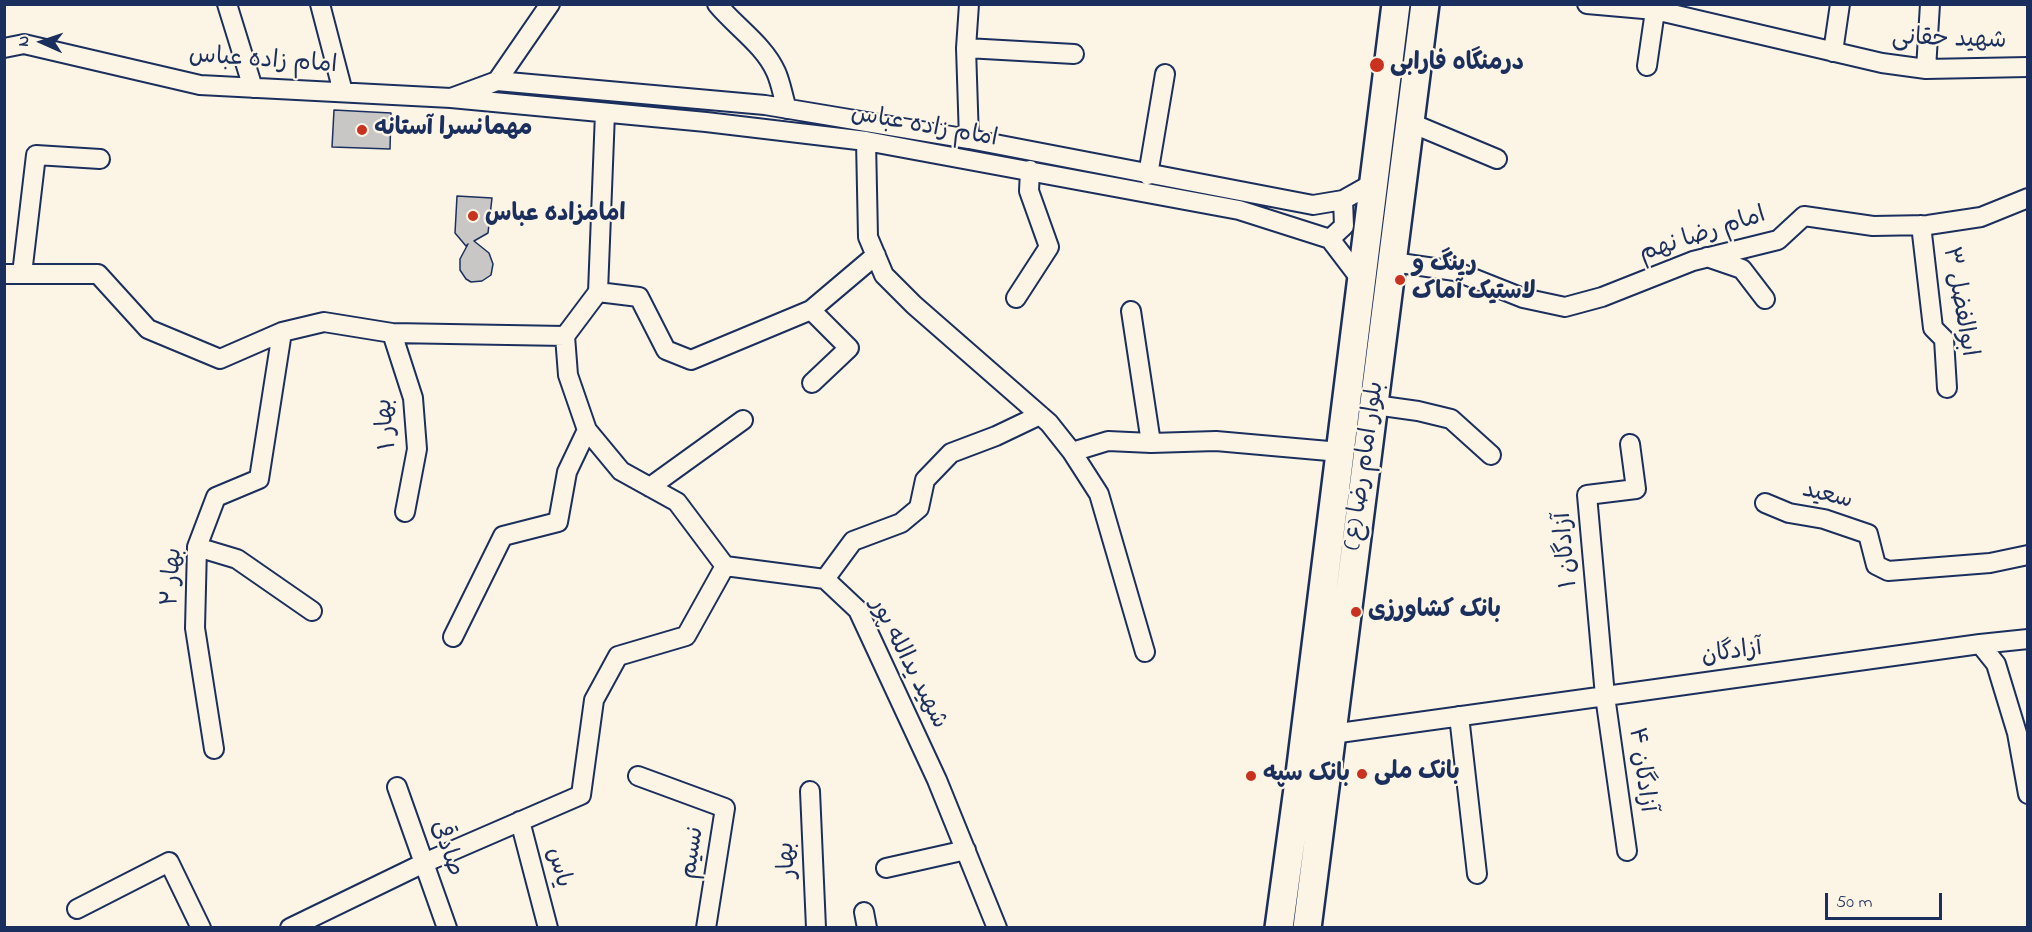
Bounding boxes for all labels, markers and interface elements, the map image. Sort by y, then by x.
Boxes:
north arrow [12,12,72,72]
street label: شهید حقانی [1891,25,2007,57]
text: N [12,35,36,47]
street label: امام زاده عباس [188,42,338,82]
place label: درمنگاه فارابی [1390,51,1524,79]
marker: درمنگاه فارابی [1368,56,1386,74]
street label: امام زاده عباس [848,101,1000,155]
place label: مهمانسرا آستانه [374,116,532,144]
marker: مهمانسرا آستانه [355,123,369,137]
place label: امامزاده عباس [485,202,626,230]
street label: امام رضا نهم [1636,202,1770,270]
marker: امامزاده عباس [466,209,480,223]
street label: ابوالفضل ۳ [1934,245,1982,359]
place label: رینگ و لاستیک آماک [1412,252,1536,308]
marker: رینگ و لاستیک آماک [1393,273,1407,287]
street label: بلوار امام رضا (ع) [1340,380,1392,552]
street label: بهار ۱ [371,397,405,451]
street label: سعید [1799,477,1855,517]
street label: آزادگان ۱ [1550,511,1586,589]
street label: بهار ۲ [158,547,190,607]
street label: شهید یدالله پور [862,594,952,734]
place label: بانک کشاورزی [1368,598,1501,626]
marker: بانک کشاورزی [1349,605,1363,619]
street label: آزادگان [1700,635,1764,673]
street label: آزادگان ۴ [1620,726,1660,814]
place label: بانک ملی [1374,760,1460,788]
place label: بانک سپه [1263,762,1350,790]
marker: بانک ملی [1355,767,1369,781]
marker: بانک سپه [1244,769,1258,783]
street label: صادقی [422,817,468,881]
street label: نسیم [676,825,712,881]
street label: بهار [774,841,804,879]
street label: یاس [538,845,576,891]
scale bar [1828,881,1945,919]
text: 50 m [1836,890,1873,916]

